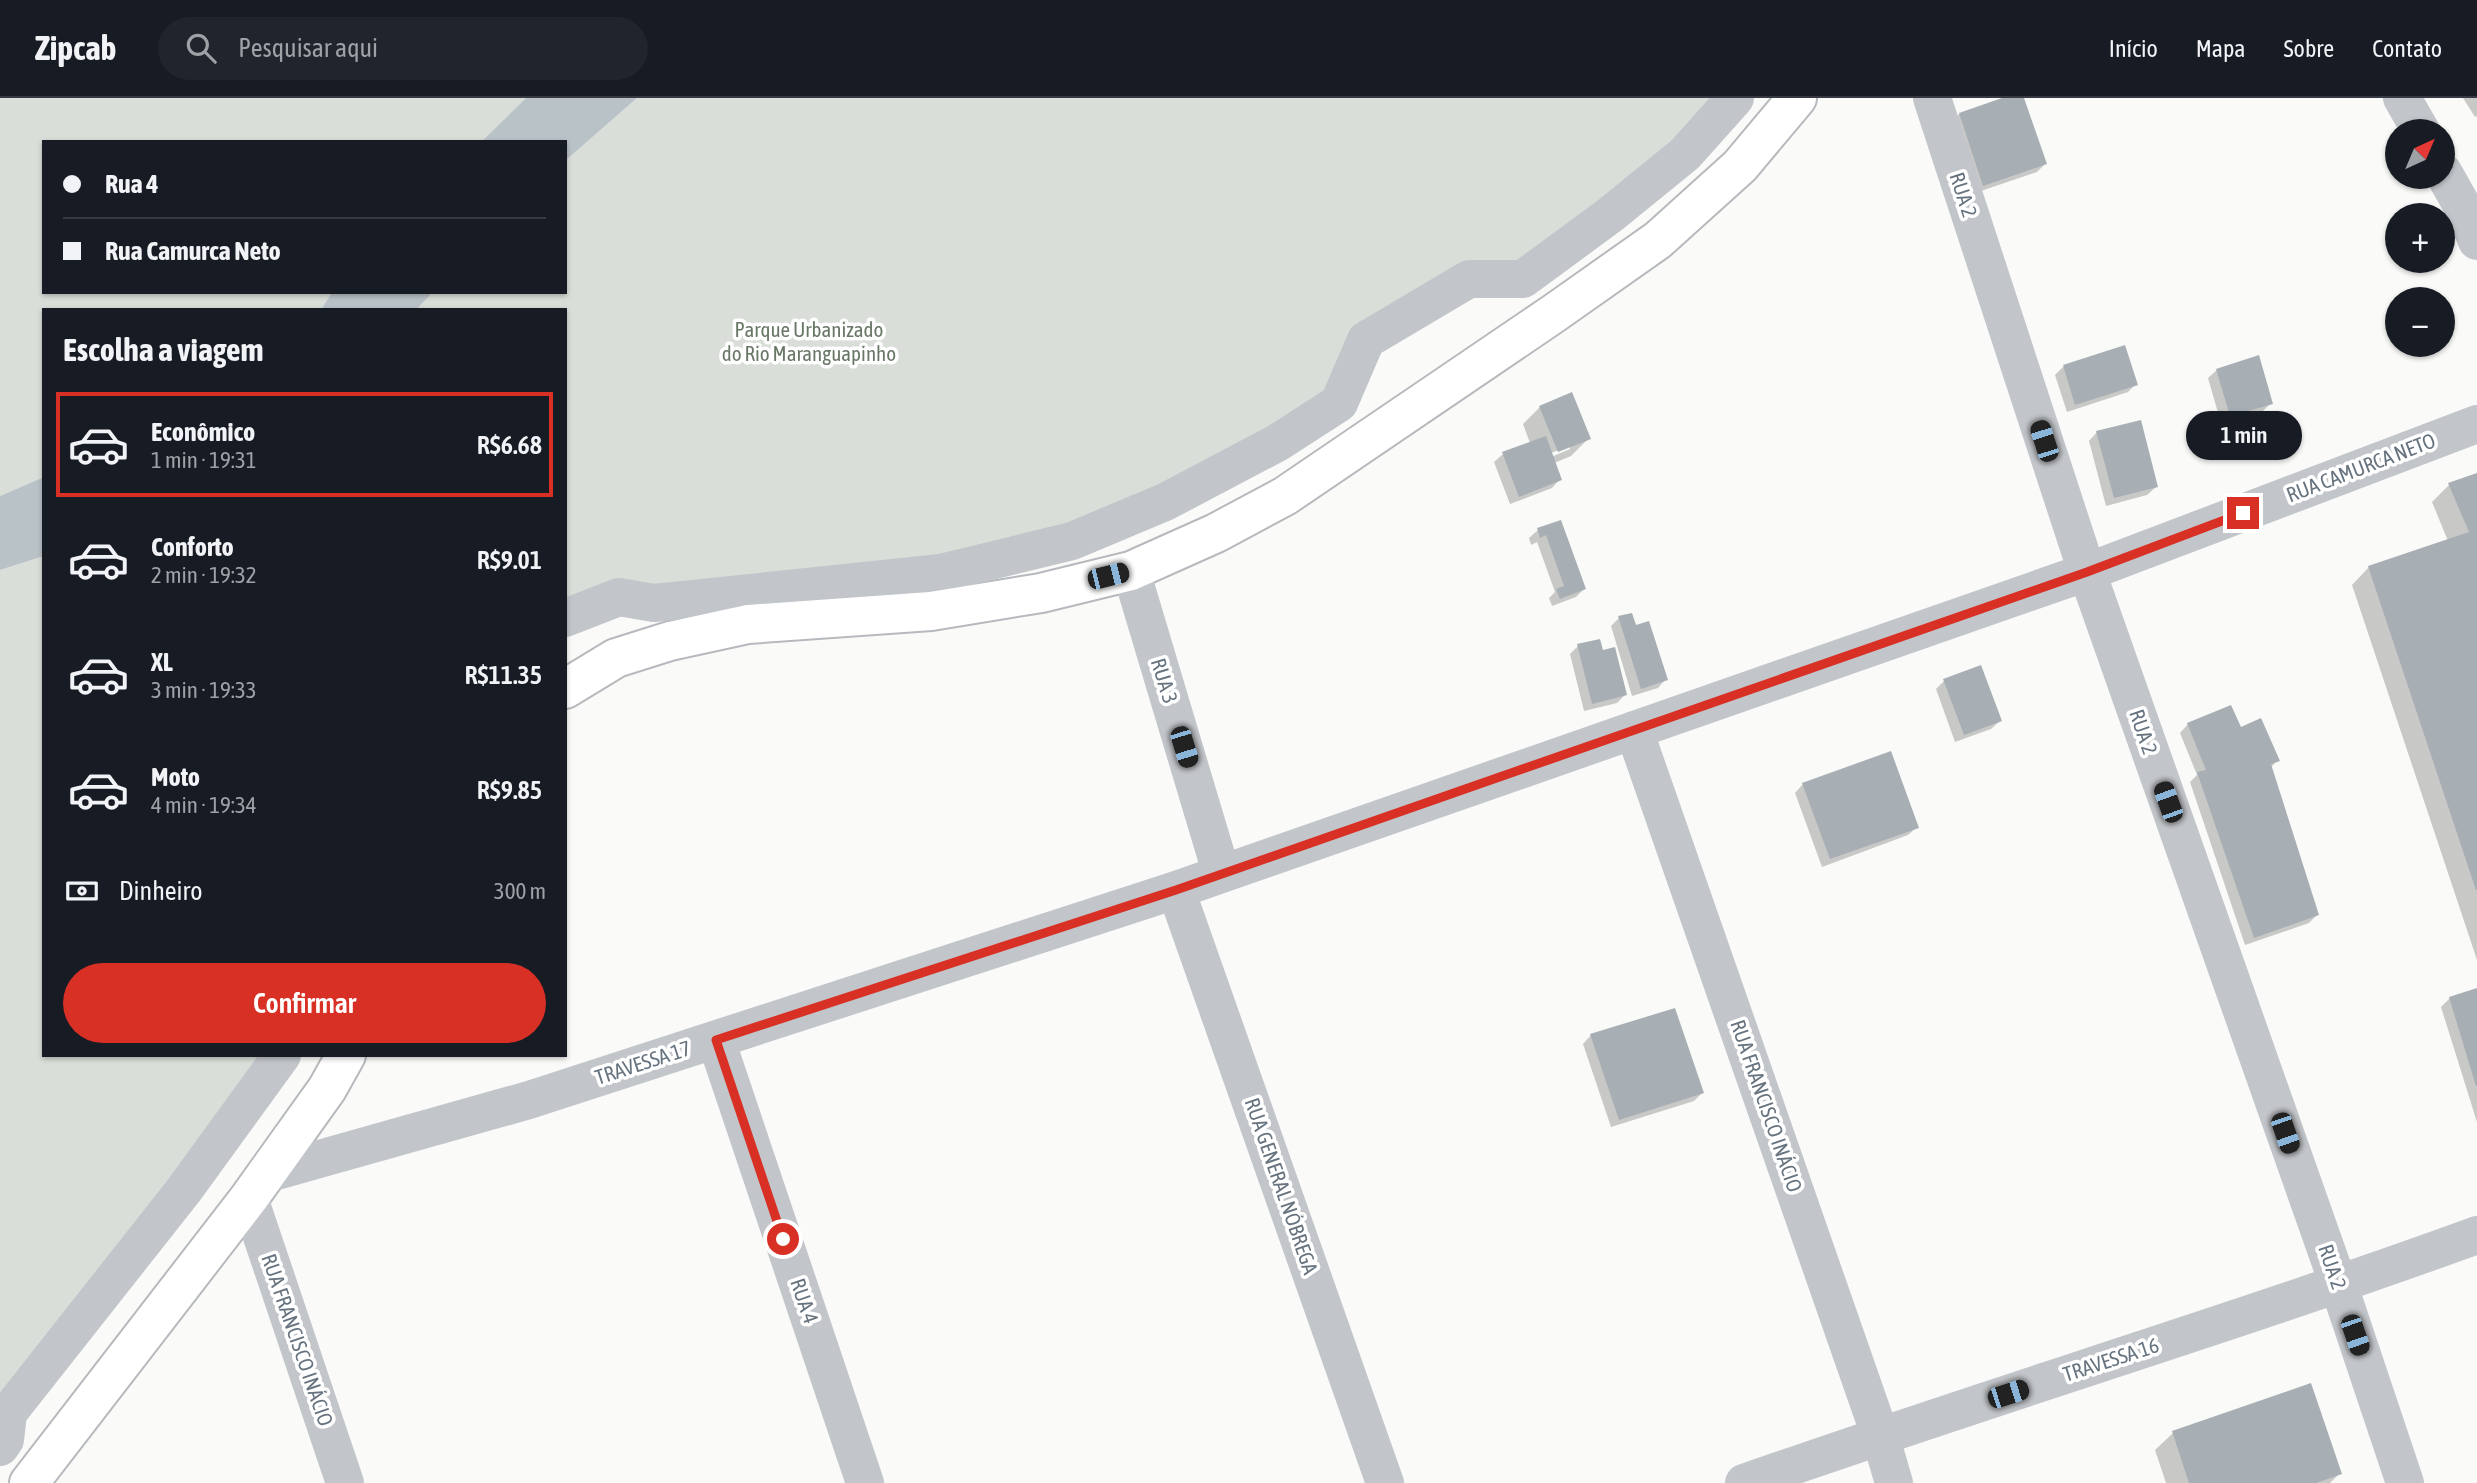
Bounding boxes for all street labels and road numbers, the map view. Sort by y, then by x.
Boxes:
street label: RUA 2 [1945,169,1982,220]
street label: RUA CAMURCA NETO [2283,428,2438,507]
street label: RUA 3 [1147,655,1183,706]
street label: RUA 2 [2125,706,2163,757]
street label: RUA FRANCISCO INÁCIO [1726,1016,1808,1195]
street label: TRAVESSA 17 [592,1035,694,1089]
street label: RUA GENERAL NÓBREGA [1241,1094,1324,1278]
street label: RUA 2 [2314,1241,2352,1292]
street label: RUA FRANCISCO INÁCIO [257,1250,339,1429]
street label: RUA 4 [786,1275,824,1326]
street label: TRAVESSA 16 [2060,1332,2162,1386]

